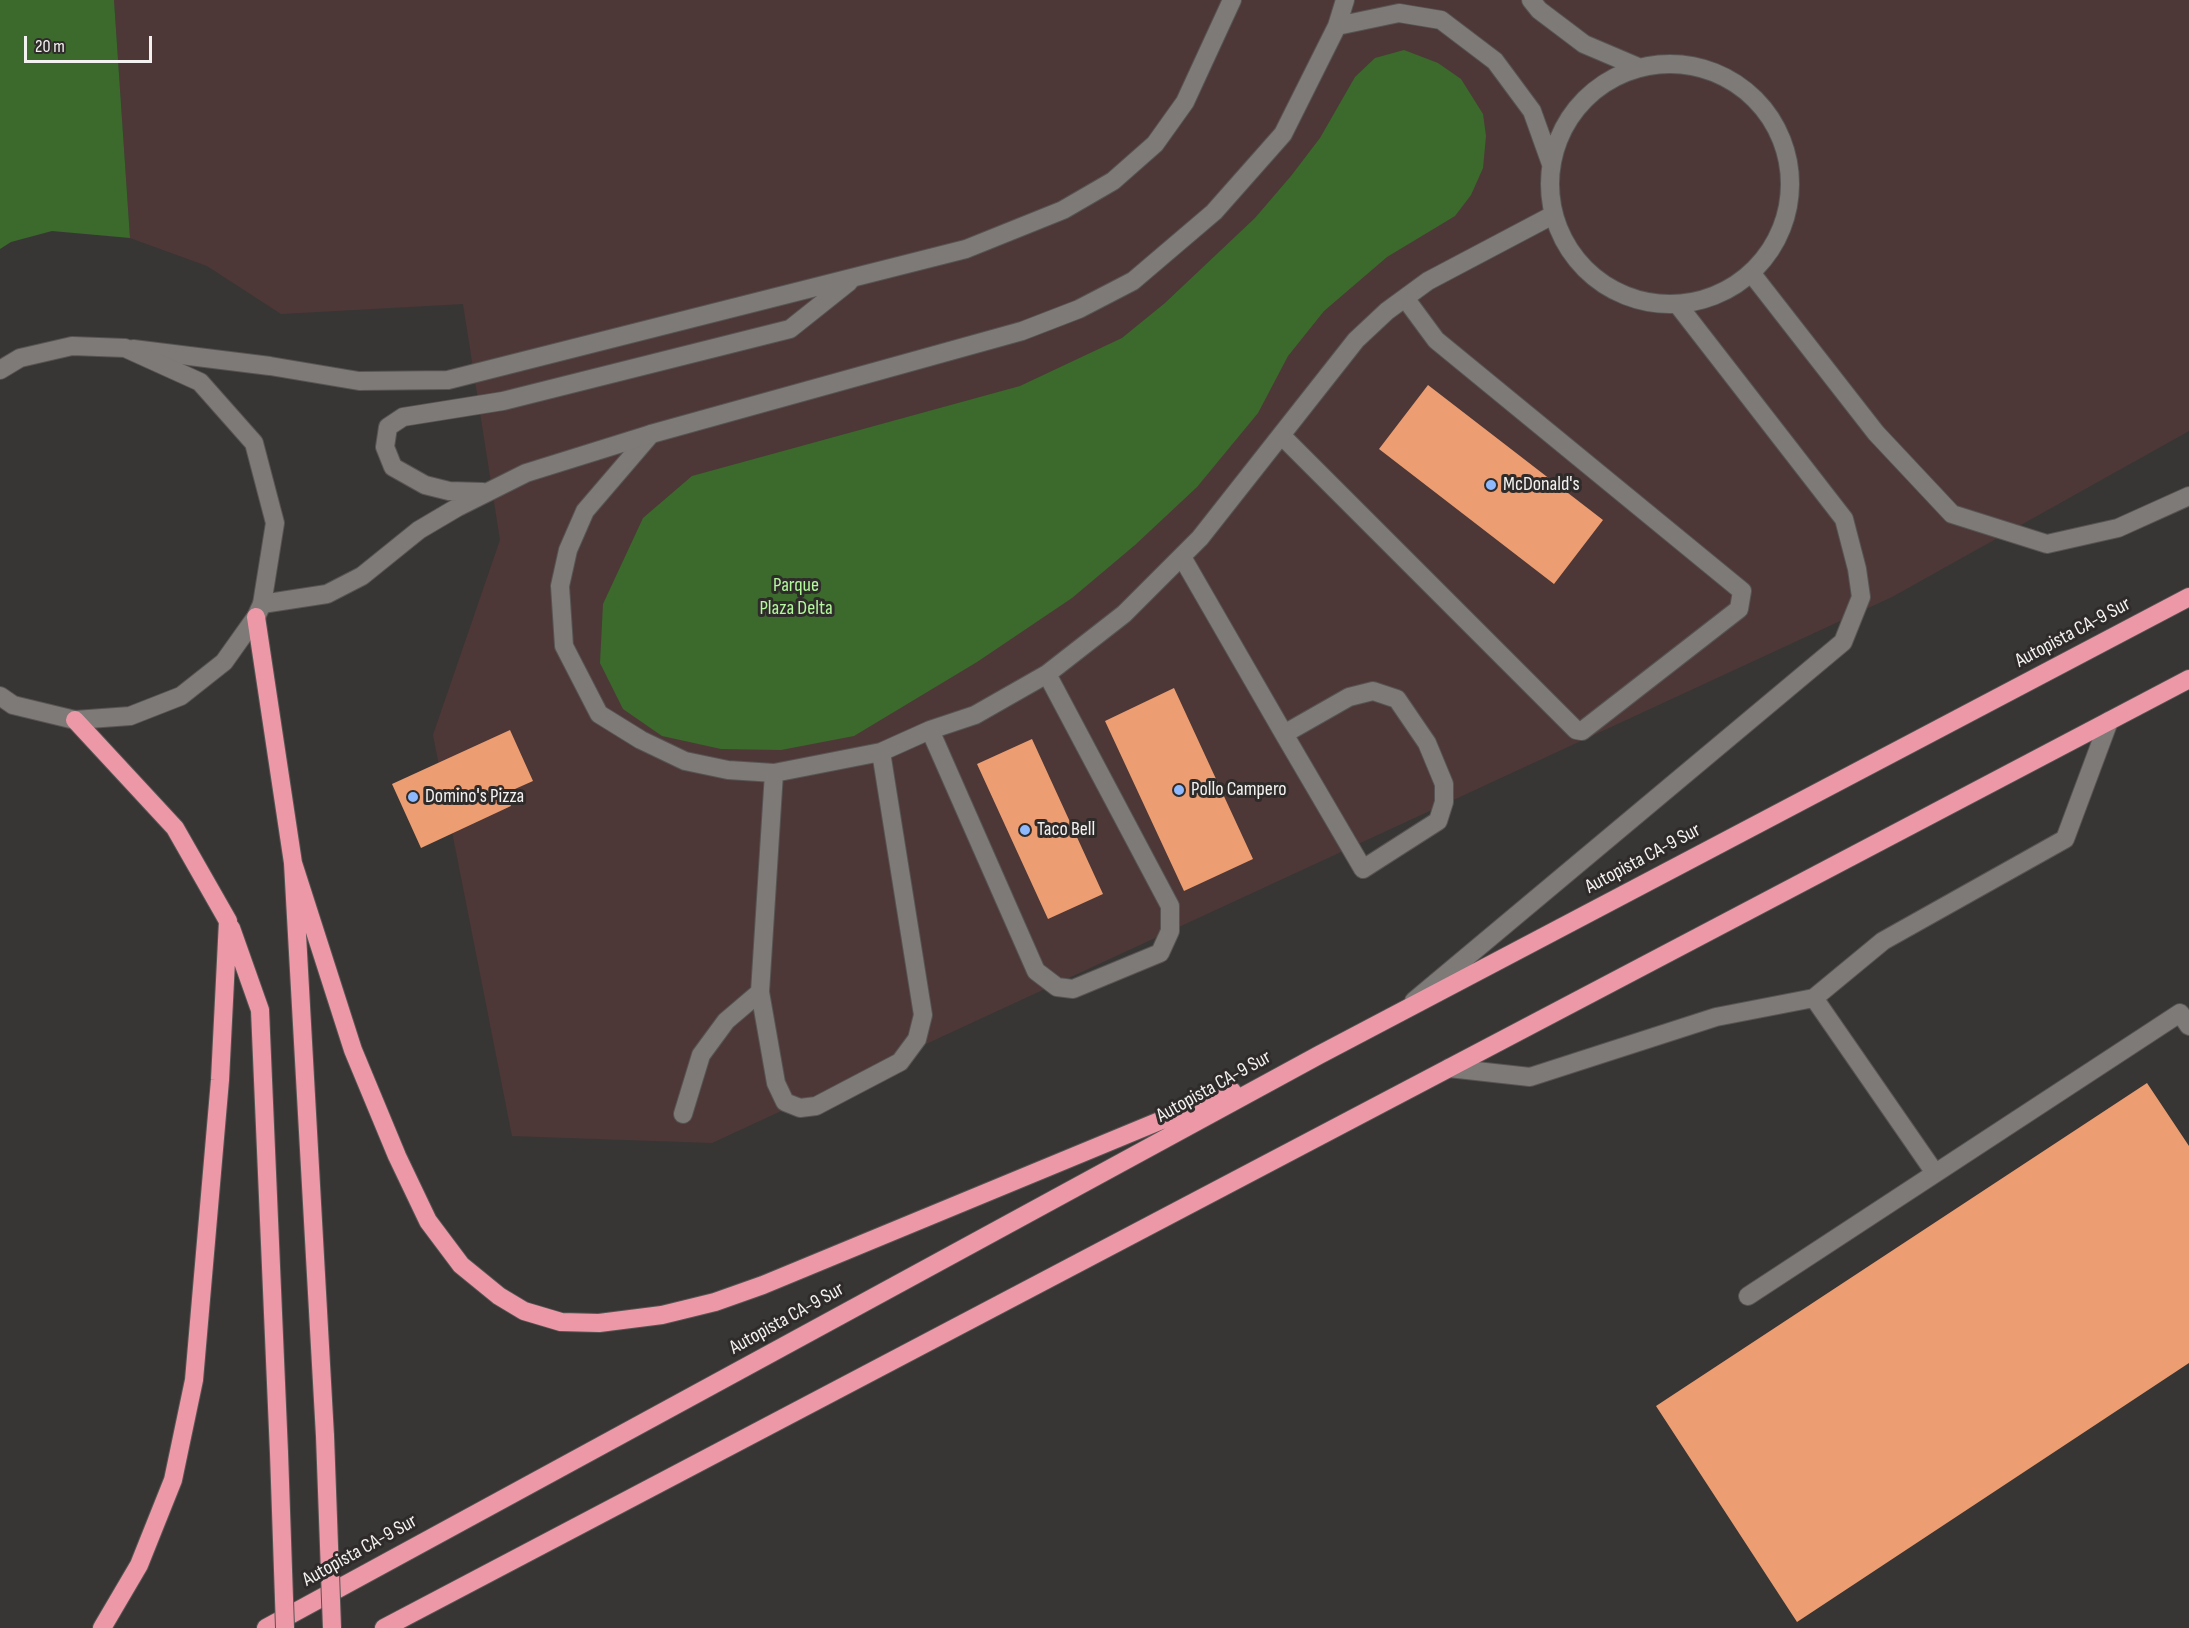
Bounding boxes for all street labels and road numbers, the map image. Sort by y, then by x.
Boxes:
street label: Autopista CA-9 Sur [2011,593,2135,673]
street label: Autopista CA-9 Sur [1581,819,1705,899]
street label: Autopista CA-9 Sur [1153,1046,1275,1128]
street label: Autopista CA-9 Sur [726,1278,848,1360]
street label: Autopista CA-9 Sur [299,1510,421,1592]

